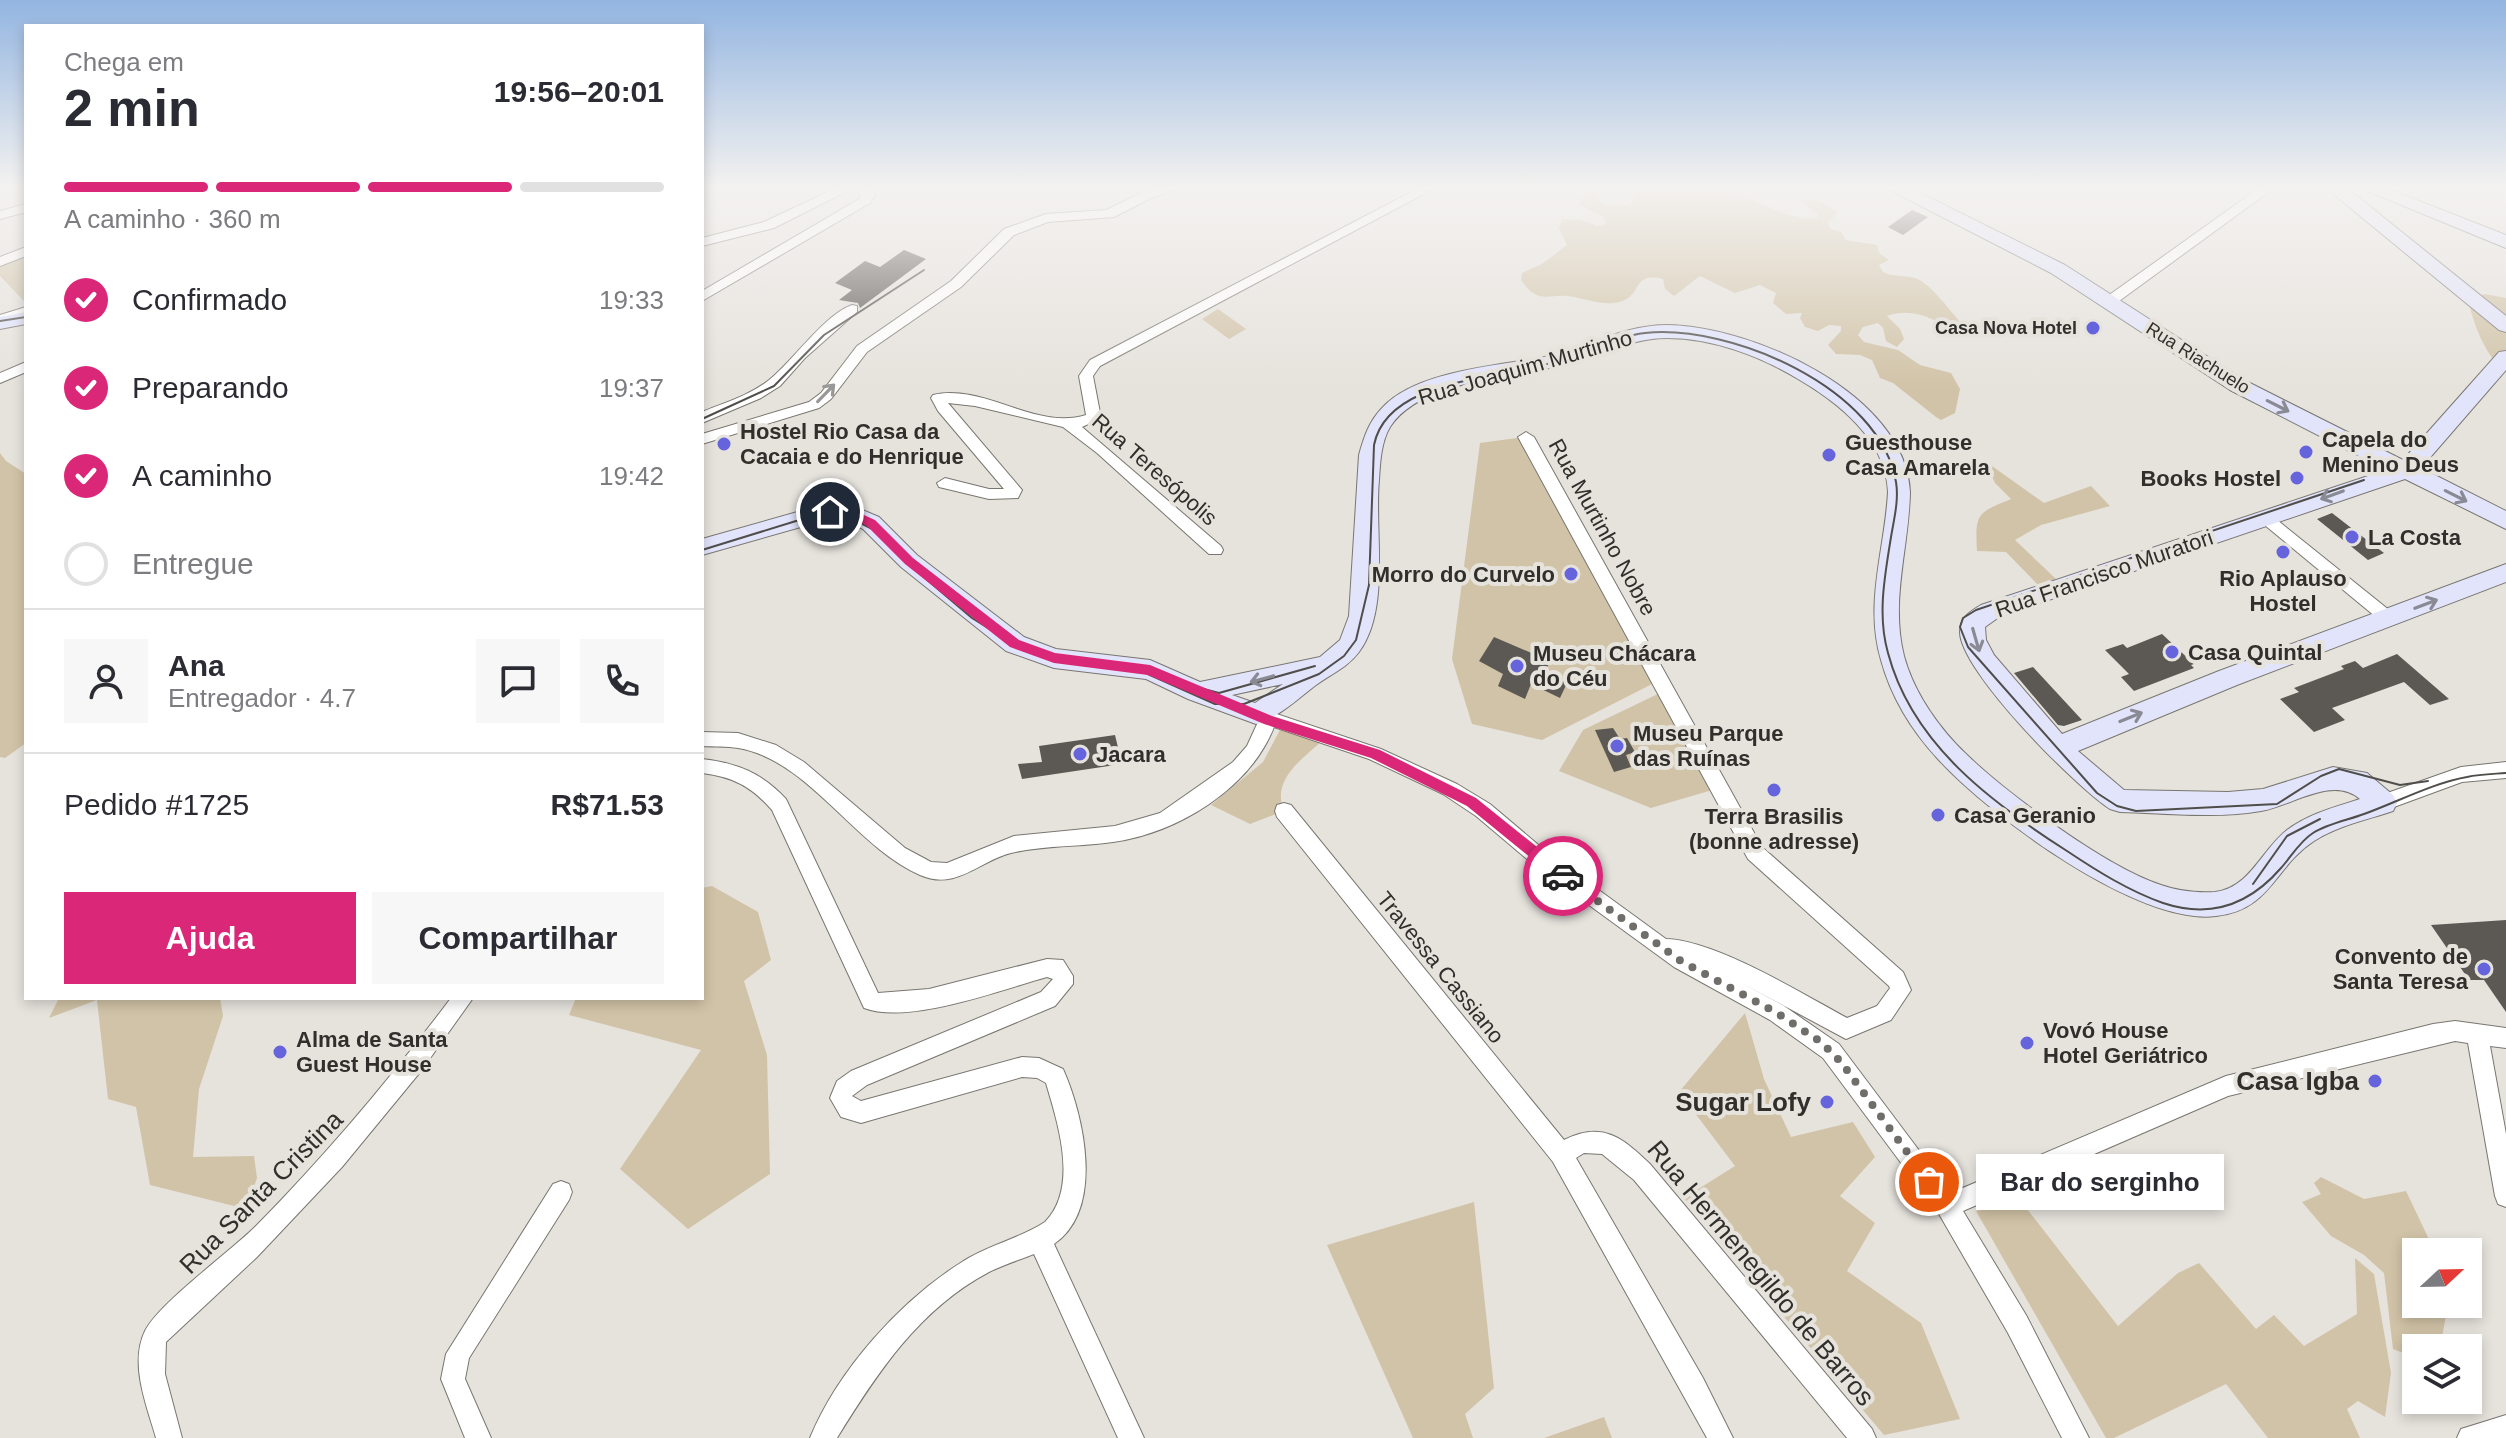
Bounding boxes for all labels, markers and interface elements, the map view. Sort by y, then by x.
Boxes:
text: Chega em [64,47,184,77]
text: 19:56–20:01 [494,75,664,108]
text: 2 min [64,79,200,137]
text: A caminho · 360 m [64,204,281,234]
icon: check [64,278,108,322]
text: Confirmado [132,283,287,316]
text: 19:33 [599,285,664,315]
place label: Casa Nova Hotel [1935,318,2077,338]
street label: Rua Riachuelo [2143,318,2253,398]
marker: Casa Nova Hotel [2084,319,2102,337]
street label: Rua Joaquim Murtinho [1415,325,1635,410]
icon: check [64,366,108,410]
text: Preparando [132,371,289,404]
text: 19:37 [599,373,664,403]
one-way arrow [816,383,835,403]
one-way arrow [2266,399,2290,414]
street label: Rua Teresópolis [1087,408,1222,530]
place label: Hostel Rio Casa da Cacaia e do Henrique [740,419,964,469]
place label: Capela do Menino Deus [2322,427,2459,477]
place label: Guesthouse Casa Amarela [1845,430,1990,480]
marker: Hostel Rio Casa da Cacaia e do Henrique [715,435,733,453]
street label: Rua Murtinho Nobre [1544,435,1662,620]
marker: Capela do Menino Deus [2297,443,2315,461]
marker: Guesthouse Casa Amarela [1820,446,1838,464]
icon: check [64,454,108,498]
text: A caminho [132,459,272,492]
text: 19:42 [599,461,664,491]
place label: Books Hostel [2140,466,2281,491]
marker: Books Hostel [2288,469,2306,487]
pin [796,478,864,546]
one-way arrow [2320,489,2345,504]
one-way arrow [2443,489,2467,504]
icon: home [808,490,852,534]
street label: Rua Francisco Muratori [1992,524,2216,623]
place label: La Costa [2368,525,2462,550]
marker: La Costa [2343,528,2361,546]
marker: Rio Aplauso Hostel [2274,543,2292,561]
text: Entregue [132,547,254,580]
place label: Morro do Curvelo [1372,562,1555,587]
marker: Morro do Curvelo [1562,565,1580,583]
place label: Rio Aplauso Hostel [2219,566,2347,616]
one-way arrow [2413,596,2438,610]
one-way arrow [1970,627,1985,652]
button: person [64,639,148,723]
button: chat [476,639,560,723]
button: phone [580,639,664,723]
place label: Casa Quintal [2188,640,2322,665]
place label: Museu Chácara do Céu [1533,641,1696,691]
marker: Casa Quintal [2163,643,2181,661]
text: Ana [168,649,225,682]
marker: Museu Chácara do Céu [1508,657,1526,675]
one-way arrow [1249,672,1275,687]
text: Entregador · 4.7 [168,683,356,713]
one-way arrow [2118,709,2143,724]
place label: Museu Parque das Ruínas [1633,721,1783,771]
marker: Museu Parque das Ruínas [1608,737,1626,755]
place label: Jacara [1096,742,1167,767]
marker: Jacara [1071,745,1089,763]
marker: Terra Brasilis (bonne adresse) [1765,781,1783,799]
text: Pedido #1725 [64,788,249,821]
text: R$71.53 [551,788,664,821]
place label: Casa Geranio [1954,803,2096,828]
place label: Terra Brasilis (bonne adresse) [1689,804,1859,854]
marker: Casa Geranio [1929,806,1947,824]
courier [1523,836,1603,916]
icon: car [1541,854,1585,898]
street label: Travessa Cassiano [1372,887,1509,1048]
button: Ajuda [64,892,356,984]
button: Compartilhar [372,892,664,984]
place label: Convento de Santa Teresa [2333,944,2469,994]
marker: Convento de Santa Teresa [2475,960,2493,978]
place label: Vovó House Hotel Geriátrico [2043,1018,2208,1068]
place label: Alma de Santa Guest House [296,1027,448,1077]
marker: Vovó House Hotel Geriátrico [2018,1034,2036,1052]
marker: Alma de Santa Guest House [271,1043,289,1061]
place label: Casa Igba [2236,1066,2360,1096]
marker: Casa Igba [2366,1072,2384,1090]
place label: Sugar Lofy [1675,1087,1812,1117]
marker: Sugar Lofy [1818,1093,1836,1111]
street label: Rua Santa Cristina [173,1104,349,1280]
street label: Rua Hermenegildo de Barros [1641,1134,1881,1412]
pin [1895,1148,1963,1216]
callout: Bar do serginho [1977,1154,2225,1210]
icon: bag [1907,1160,1951,1204]
text: Bar do serginho [2000,1167,2200,1197]
north arrow [2402,1238,2482,1318]
map controls [2402,1238,2482,1414]
button: layers [2402,1334,2482,1414]

